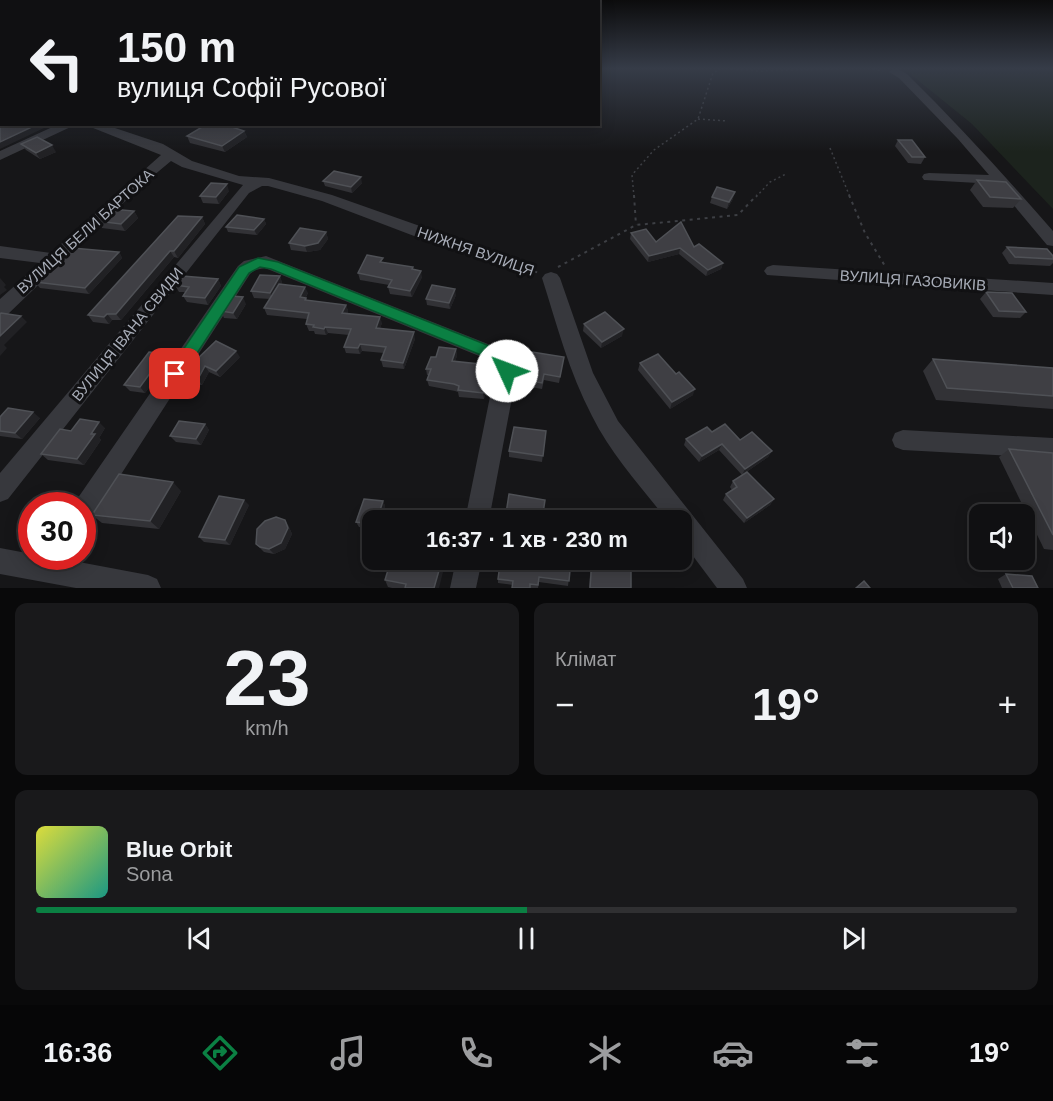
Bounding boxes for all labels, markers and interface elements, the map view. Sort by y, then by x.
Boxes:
icon: left [18,24,96,102]
text: 150 m [117,24,236,71]
text: вулиця Софії Русової [117,73,386,103]
street label: ВУЛИЦЯ БЕЛИ БАРТОКА [13,165,157,297]
street label: НИЖНЯ ВУЛИЦЯ [415,223,537,279]
street label: ВУЛИЦЯ ІВАНА СВИДИ [68,264,186,404]
street label: ВУЛИЦЯ ГАЗОВИКІВ [839,266,987,294]
position arrow [475,339,539,403]
pin [149,348,200,399]
icon: arrive [158,357,191,390]
speed limit sign: 30 [18,492,96,570]
map controls [969,504,1035,570]
button: sound [969,504,1035,570]
text: 16:37 · 1 хв · 230 m [426,527,628,552]
text: 23 [224,634,310,722]
text: Клімат [555,648,616,670]
text: 19° [752,679,820,730]
text: − [555,686,574,723]
text: + [998,686,1017,723]
text: km/h [245,717,289,739]
text: Blue Orbit [126,837,232,862]
text: Sona [126,863,173,885]
icon: previous [183,922,216,955]
icon: pause [510,922,543,955]
icon: next [837,922,870,955]
icon: directions [199,1032,241,1074]
icon: music [327,1032,369,1074]
icon: phone [455,1032,497,1074]
icon: climate [584,1032,626,1074]
icon: car [712,1032,754,1074]
icon: filters [841,1032,883,1074]
text: 16:36 [43,1038,112,1068]
text: 19° [969,1038,1010,1068]

